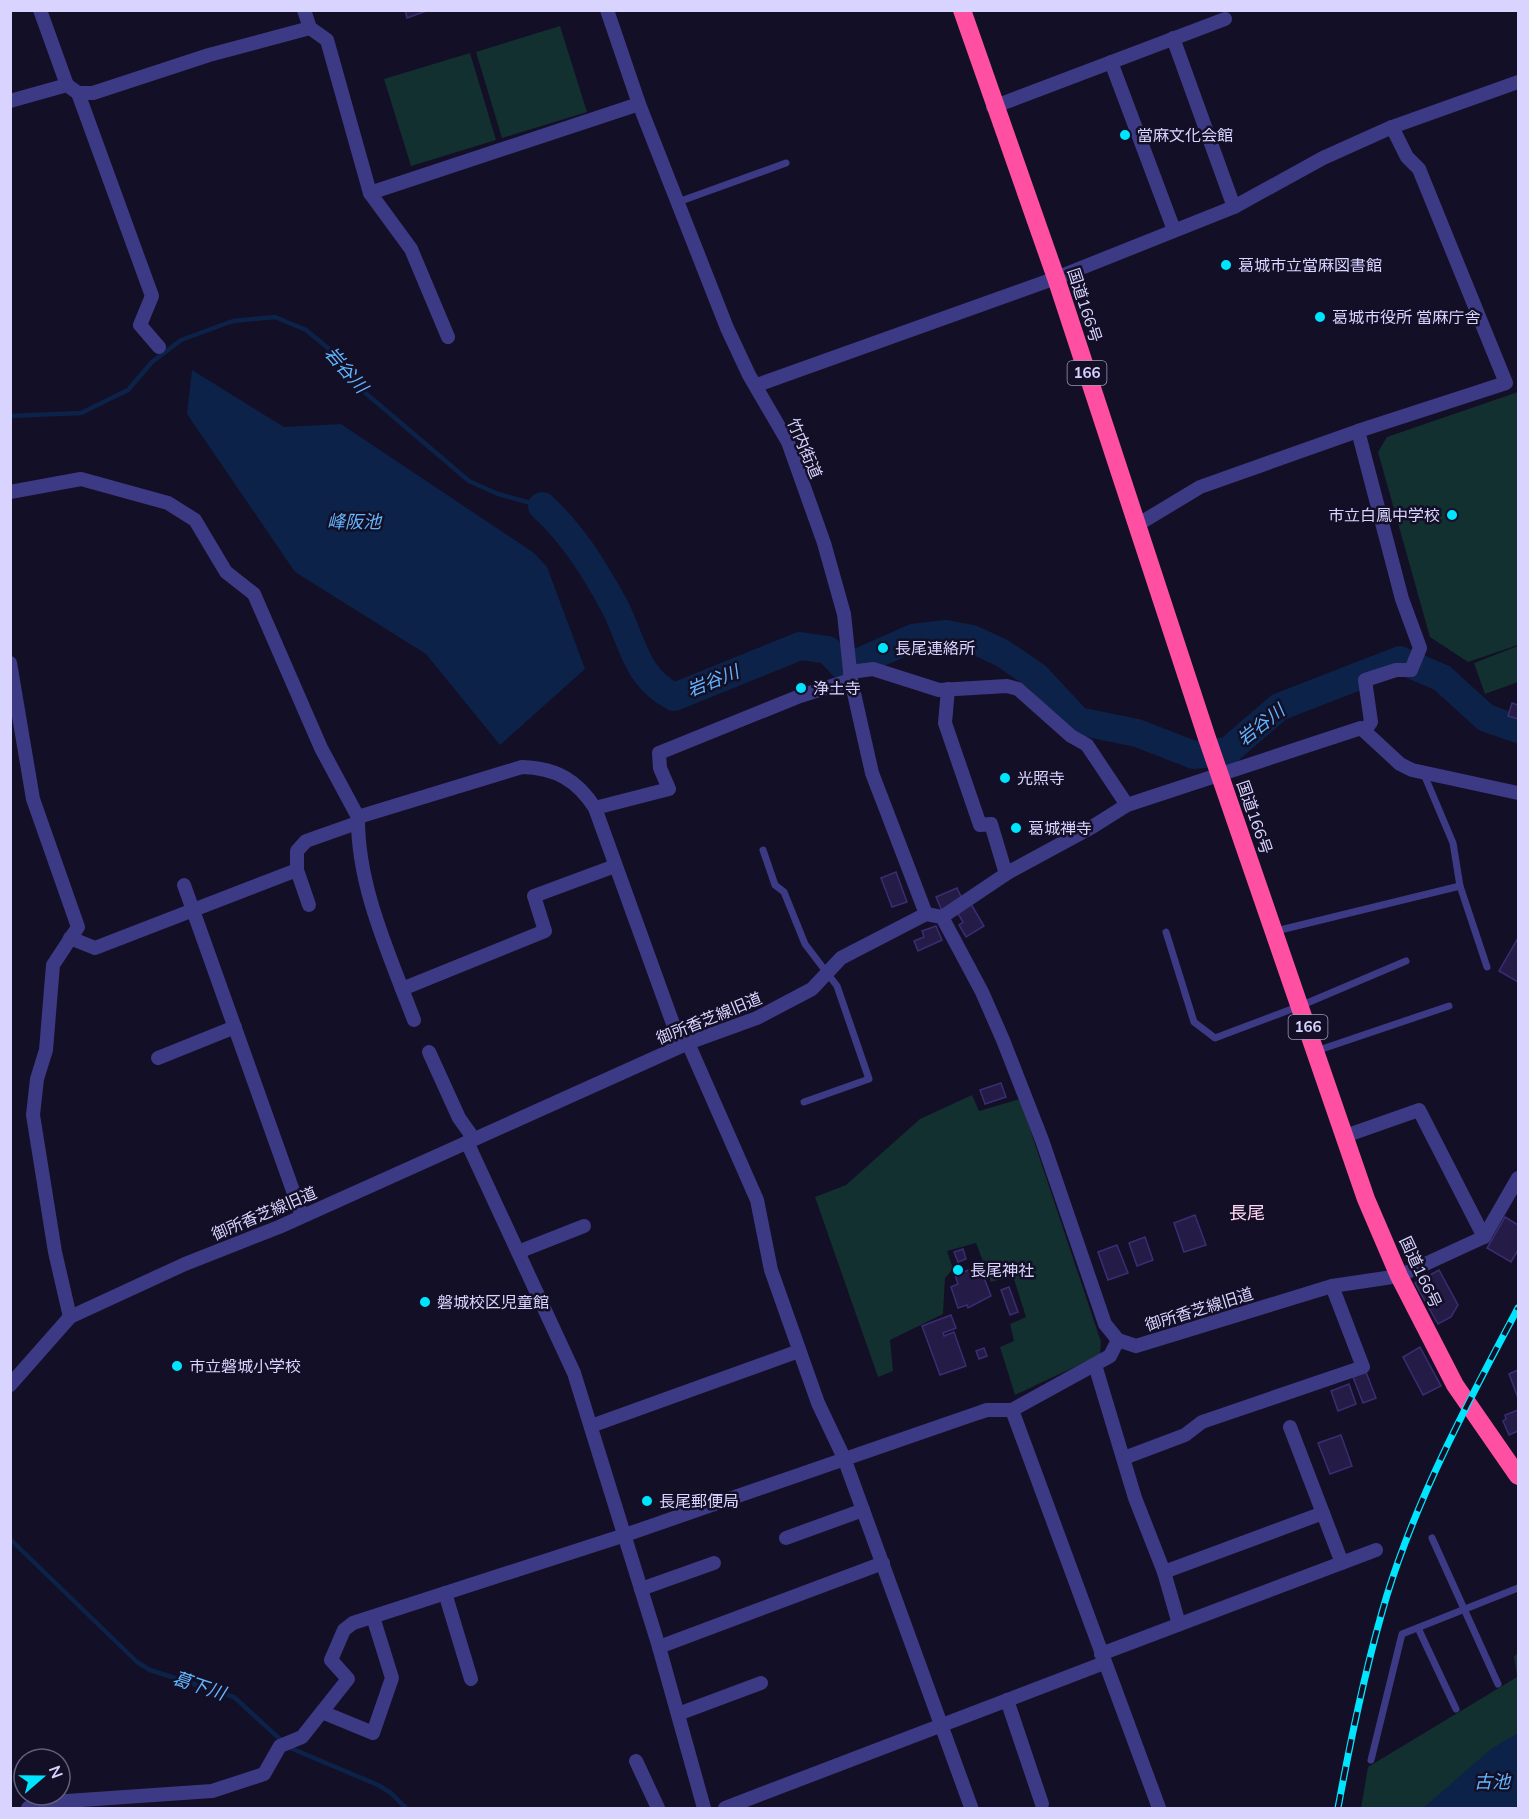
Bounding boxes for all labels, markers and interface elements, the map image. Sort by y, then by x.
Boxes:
place label: 當麻文化会館 [1137,125,1233,145]
marker: 當麻文化会館 [1118,128,1132,142]
place label: 葛城市立當麻図書館 [1238,255,1382,275]
marker: 葛城市立當麻図書館 [1219,258,1233,272]
street label: 国道166号 [1064,265,1106,345]
place label: 葛城市役所 當麻庁舎 [1332,307,1480,327]
marker: 葛城市役所 當麻庁舎 [1313,310,1327,324]
water label: 岩谷川 [320,342,374,399]
road number: 166 [1068,361,1106,385]
street label: 竹内街道 [783,415,827,481]
place label: 市立白鳳中学校 [1328,505,1440,525]
marker: 市立白鳳中学校 [1445,508,1459,522]
water label: 峰阪池 [327,510,383,533]
place label: 長尾連絡所 [895,638,975,658]
marker: 長尾連絡所 [876,641,890,655]
water label: 岩谷川 [683,659,744,701]
place label: 浄土寺 [813,678,861,698]
marker: 浄土寺 [794,681,808,695]
water label: 岩谷川 [1232,698,1291,750]
place label: 光照寺 [1017,768,1065,788]
marker: 光照寺 [998,771,1012,785]
street label: 国道166号 [1233,777,1277,857]
place label: 葛城禅寺 [1028,818,1092,838]
marker: 葛城禅寺 [1009,821,1023,835]
street label: 御所香芝線旧道 [653,988,765,1048]
road number: 166 [1288,1015,1328,1039]
street label: 御所香芝線旧道 [209,1182,319,1244]
district label: 長尾 [1229,1201,1265,1224]
street label: 国道166号 [1396,1233,1446,1311]
place label: 長尾神社 [970,1260,1034,1280]
marker: 長尾神社 [951,1263,965,1277]
street label: 御所香芝線旧道 [1143,1283,1255,1335]
place label: 磐城校区児童館 [437,1292,549,1312]
marker: 磐城校区児童館 [418,1295,432,1309]
place label: 市立磐城小学校 [189,1356,301,1376]
marker: 市立磐城小学校 [170,1359,184,1373]
place label: 長尾郵便局 [659,1491,739,1511]
marker: 長尾郵便局 [640,1494,654,1508]
water label: 葛下川 [170,1666,230,1705]
north arrow [12,1747,72,1807]
text: N [45,1763,68,1781]
water label: 古池 [1474,1770,1512,1793]

